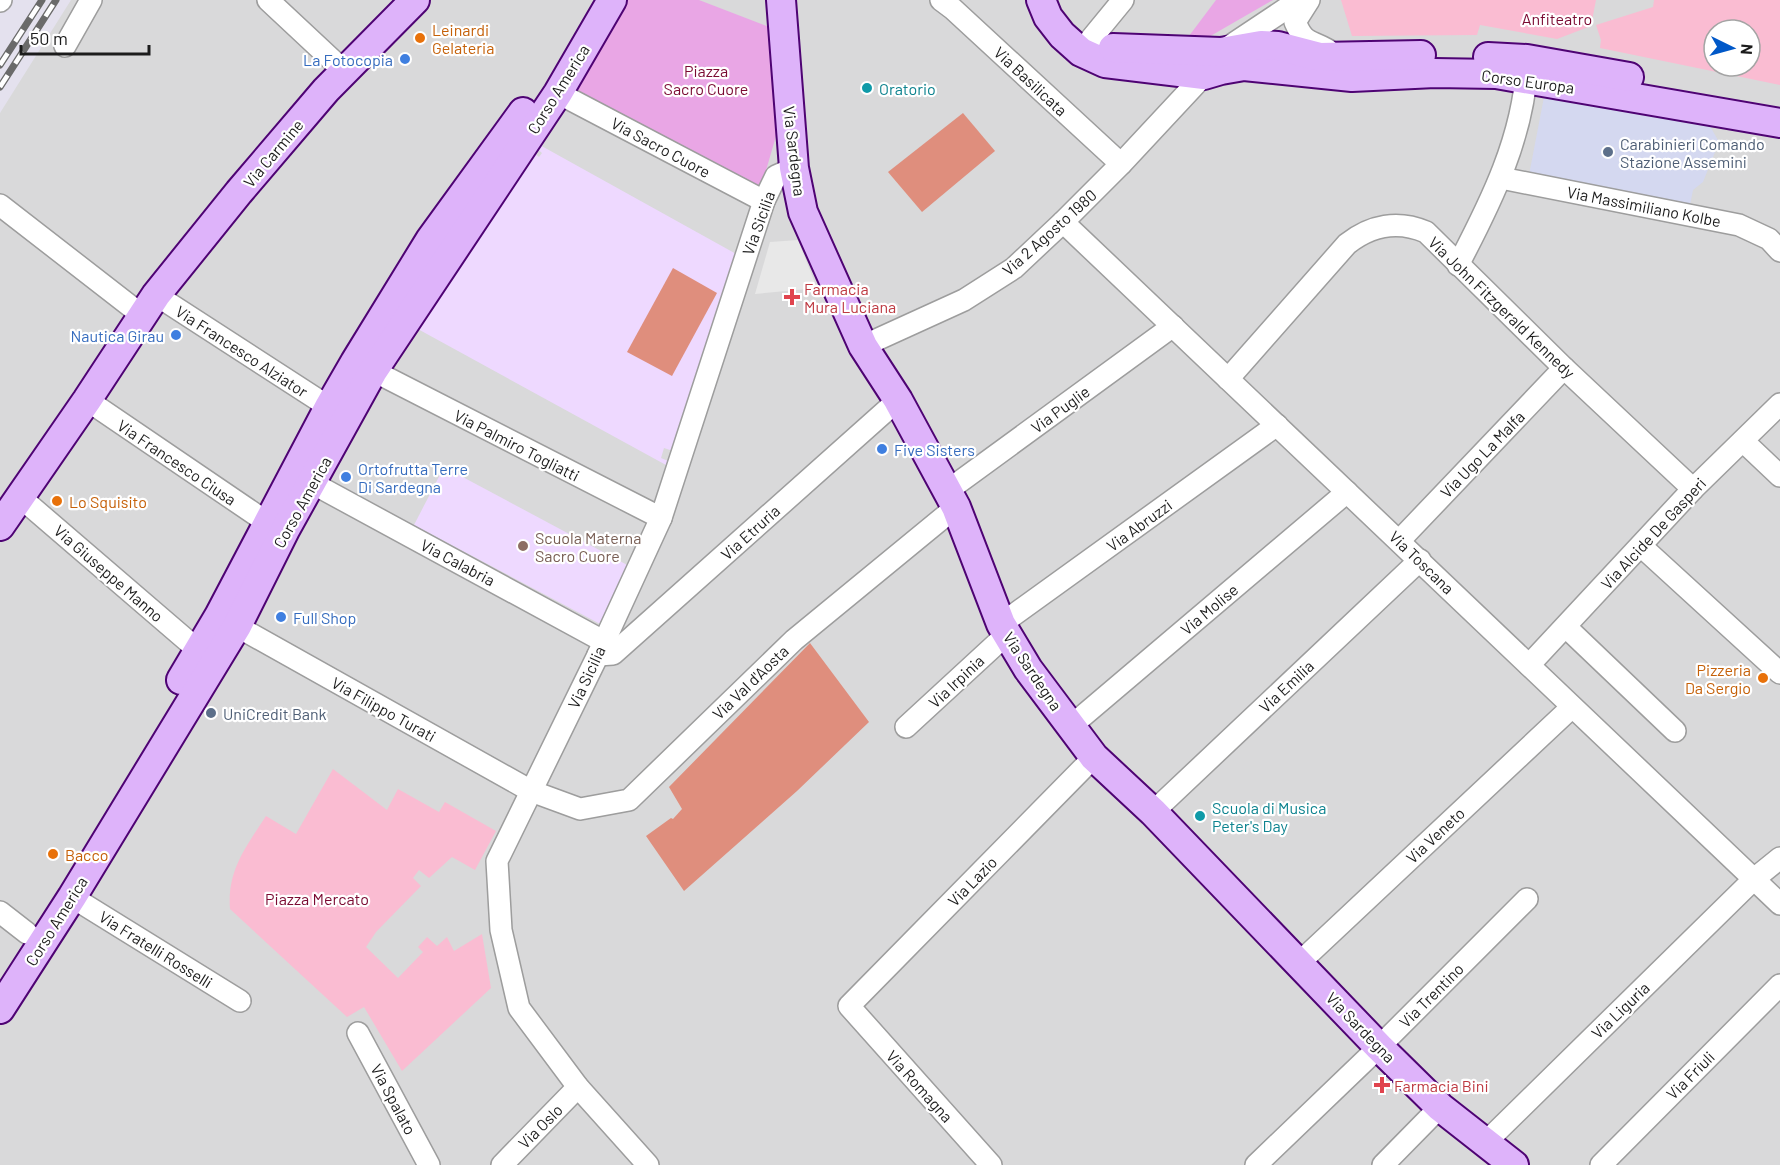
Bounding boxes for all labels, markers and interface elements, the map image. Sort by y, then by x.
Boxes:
park label: Anfiteatro [1522,9,1592,28]
scale bar [21,18,148,56]
north arrow [1702,18,1762,78]
place label: Leinardi Gelateria [432,20,494,57]
text: 50 m [30,27,68,49]
marker: Leinardi Gelateria [413,31,427,45]
street label: Corso America [523,41,593,137]
street label: Via Basilicata [991,42,1071,120]
text: N [1738,43,1757,55]
place label: La Fotocopia [303,50,393,69]
marker: La Fotocopia [398,52,412,66]
park label: Piazza Sacro Cuore [664,61,748,98]
street label: Corso Europa [1480,65,1576,97]
place label: Oratorio [879,79,936,98]
marker: Oratorio [860,81,874,95]
street label: Via Sardegna [780,105,810,197]
street label: Via Sacro Cuore [608,113,714,181]
street label: Via Carmine [239,115,307,191]
place label: Carabinieri Comando Stazione Assemini [1620,134,1765,171]
marker: Carabinieri Comando Stazione Assemini [1601,145,1615,159]
street label: Via Massimiliano Kolbe [1565,182,1723,230]
street label: Via 2 Agosto 1980 [998,185,1100,279]
street label: Via Sicilia [738,188,778,258]
street label: Via John Fitzgerald Kennedy [1425,232,1580,382]
place label: Farmacia Mura Luciana [804,279,896,316]
marker: Farmacia Mura Luciana [785,290,799,304]
street label: Via Francesco Alziator [172,301,312,401]
place label: Nautica Girau [70,326,164,345]
marker: Nautica Girau [169,328,183,342]
street label: Via Puglie [1027,381,1093,437]
street label: Via Palmiro Togliatti [451,405,583,485]
street label: Via Ugo La Malfa [1436,407,1528,501]
street label: Via Francesco Ciusa [114,415,240,509]
place label: Five Sisters [894,440,975,459]
marker: Five Sisters [875,442,889,456]
street label: Corso America [269,453,335,551]
place label: Ortofrutta Terre Di Sardegna [358,459,468,496]
marker: Ortofrutta Terre Di Sardegna [339,470,353,484]
street label: Via Alcide De Gasperi [1596,473,1710,593]
place label: Lo Squisito [69,492,147,511]
marker: Lo Squisito [50,494,64,508]
street label: Via Abruzzi [1103,495,1175,555]
street label: Via Etruria [717,501,783,563]
street label: Via Giuseppe Manno [51,520,167,626]
street label: Via Toscana [1386,526,1458,598]
place label: Scuola Materna Sacro Cuore [535,528,641,565]
street label: Via Calabria [418,535,498,589]
marker: Scuola Materna Sacro Cuore [516,539,530,553]
street label: Via Molise [1176,580,1242,638]
place label: Full Shop [293,608,356,627]
marker: Full Shop [274,610,288,624]
street label: Via Sardegna [1000,628,1066,714]
street label: Via Val d'Aosta [708,641,792,723]
street label: Via Sicilia [563,643,609,711]
street label: Via Irpinia [924,651,988,711]
street label: Via Emilia [1255,656,1317,716]
place label: Pizzeria Da Sergio [1685,660,1751,697]
marker: Pizzeria Da Sergio [1756,671,1770,685]
street label: Via Filippo Turati [329,673,439,745]
place label: UniCredit Bank [223,704,327,723]
marker: UniCredit Bank [204,706,218,720]
place label: Scuola di Musica Peter's Day [1212,798,1326,835]
street label: Via Veneto [1402,803,1468,867]
marker: Scuola di Musica Peter's Day [1193,809,1207,823]
place label: Bacco [65,845,108,864]
marker: Bacco [46,847,60,861]
street label: Via Lazio [944,852,1000,910]
street label: Corso America [21,873,91,969]
park label: Piazza Mercato [265,889,369,908]
street label: Via Fratelli Rosselli [96,906,216,992]
street label: Via Trentino [1395,959,1467,1031]
street label: Via Liguria [1587,978,1653,1042]
street label: Via Sardegna [1323,988,1399,1066]
street label: Via Romagna [883,1046,957,1126]
street label: Via Friuli [1662,1047,1718,1103]
street label: Via Spalato [367,1060,421,1138]
place label: Farmacia Bini [1394,1076,1489,1095]
marker: Farmacia Bini [1375,1078,1389,1092]
street label: Via Oslo [514,1100,566,1152]

